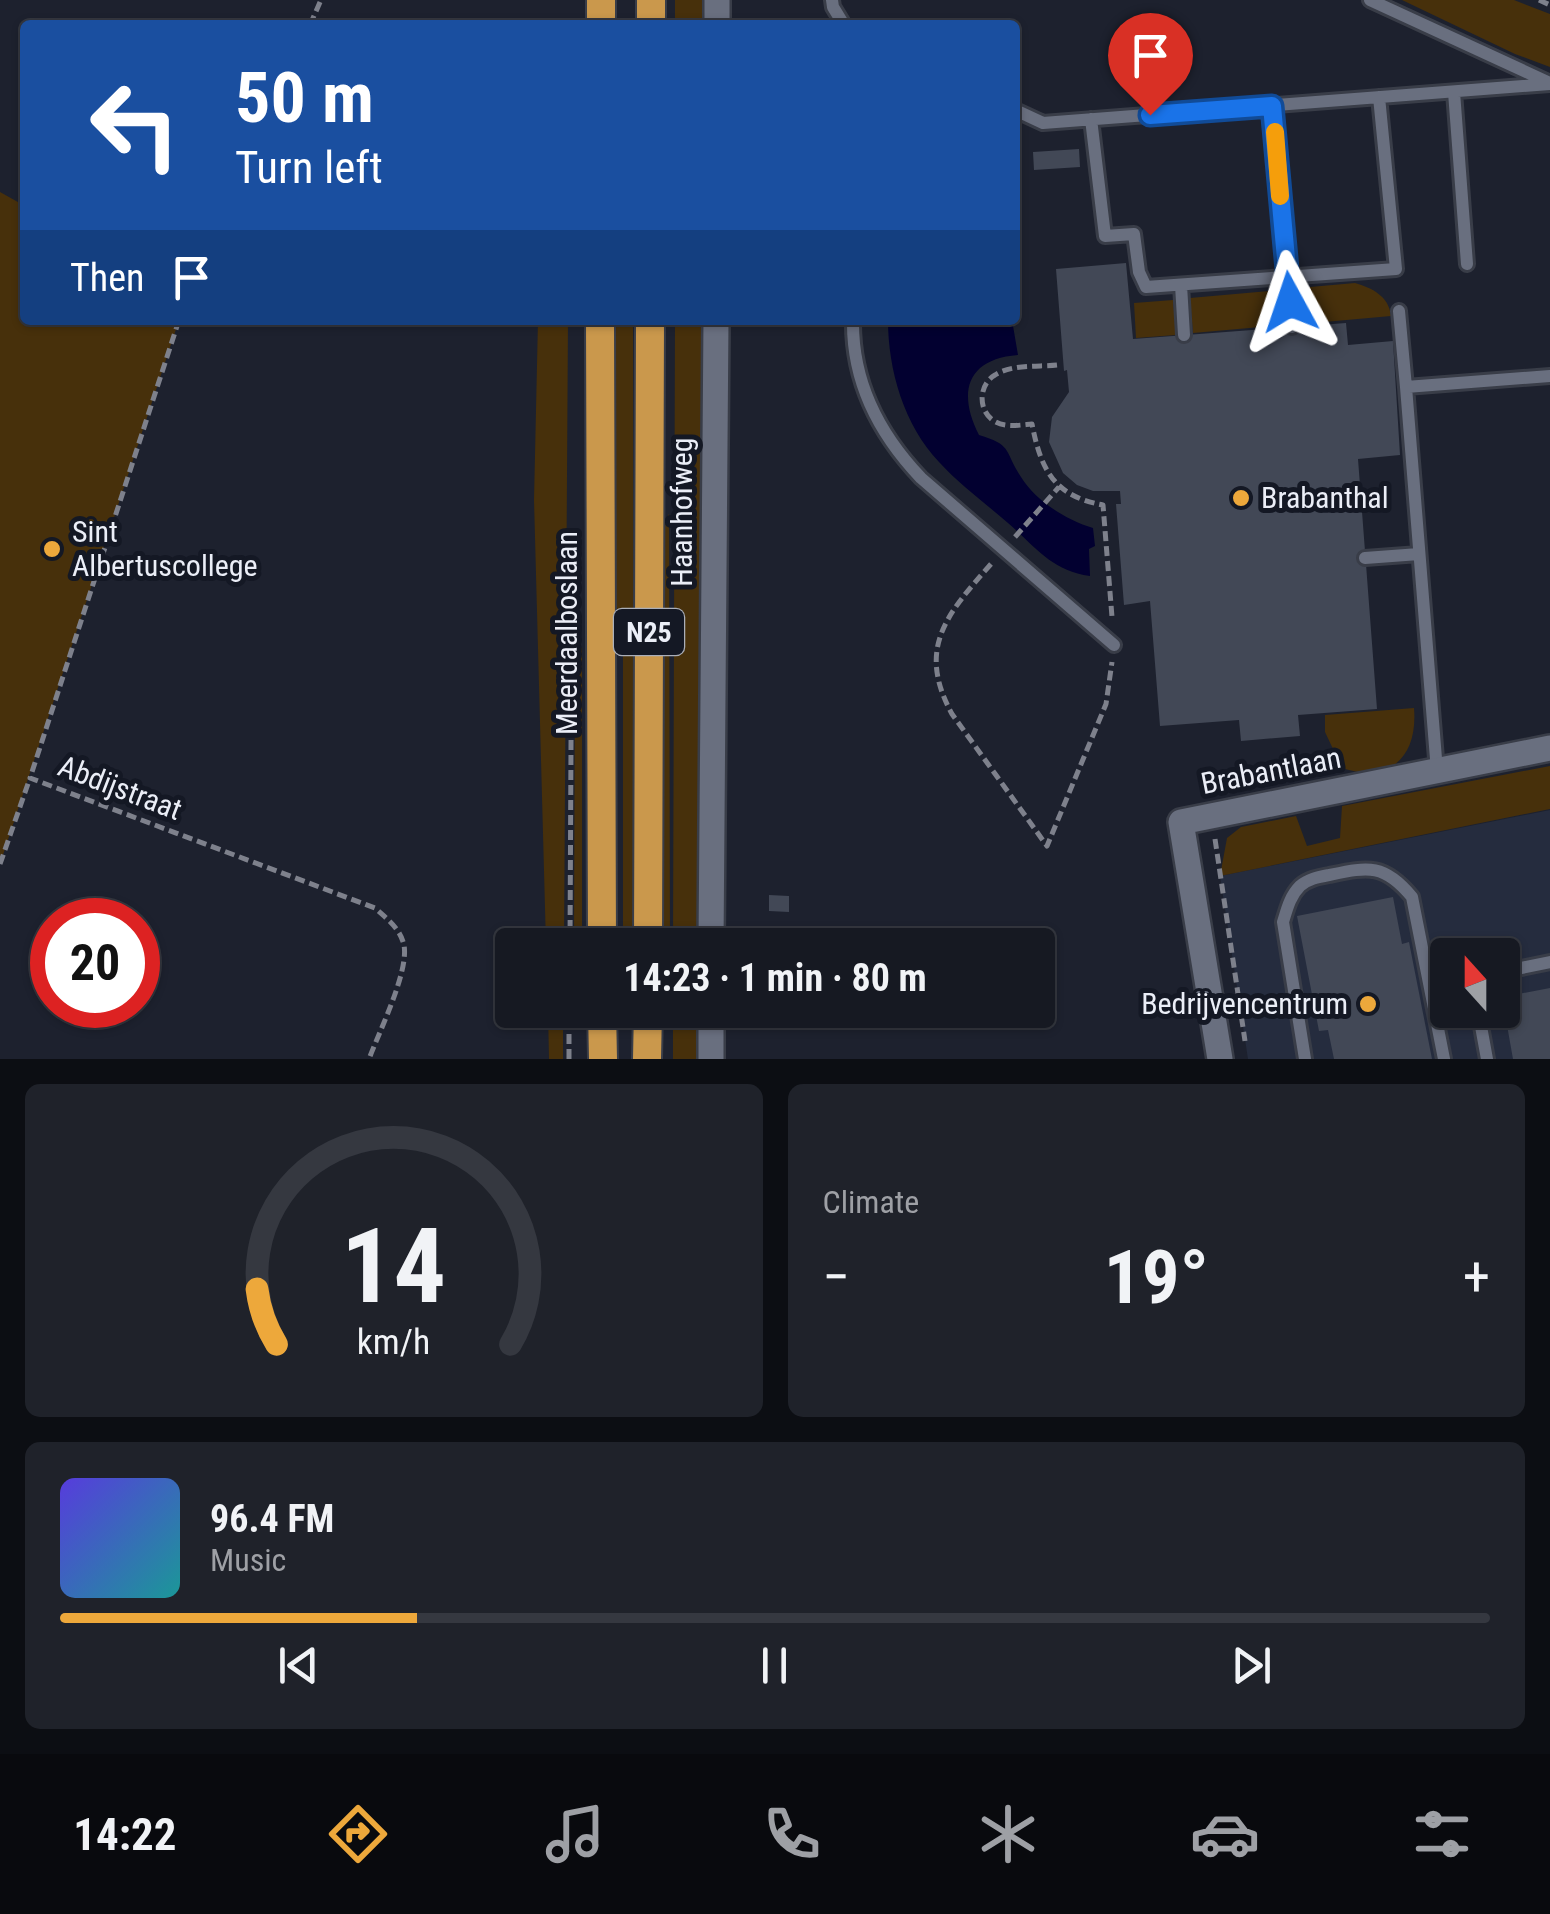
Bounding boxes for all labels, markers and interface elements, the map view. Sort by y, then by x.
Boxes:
pin [1108,13,1193,116]
icon: arrive [1123,28,1178,83]
text: 50 m [235,57,374,139]
icon: left [70,60,200,190]
text: Turn left [235,141,383,194]
icon: arrive [164,250,219,305]
position arrow [1238,250,1342,354]
text: Then [70,256,144,300]
street label: Haanhofweg [664,437,699,587]
place label: Brabanthal [1261,480,1389,515]
marker: Brabanthal [1230,487,1252,509]
place label: Sint Albertuscollege [72,514,258,583]
street label: Meerdaalboslaan [549,531,584,735]
marker: Sint Albertuscollege [41,538,63,560]
road number: N25 [614,609,684,655]
street label: Brabantlaan [1198,740,1344,801]
street label: Abdijstraat [54,748,187,827]
speed limit sign: 20 [30,898,160,1028]
north arrow [1430,938,1520,1028]
map controls [1430,938,1520,1028]
text: 14:23 · 1 min · 80 m [623,956,927,1000]
place label: Bedrijvencentrum [1141,986,1348,1021]
marker: Bedrijvencentrum [1357,993,1379,1015]
text: Climate [823,1183,919,1221]
text: 14 [341,1206,446,1327]
text: 19° [1104,1233,1209,1321]
text: − [823,1245,850,1309]
text: + [1463,1245,1490,1309]
text: km/h [357,1321,431,1363]
text: 96.4 FM [210,1497,334,1541]
text: Music [210,1541,286,1579]
icon: previous [271,1638,326,1693]
icon: pause [747,1638,802,1693]
icon: next [1224,1638,1279,1693]
icon: directions [323,1799,393,1869]
icon: music [540,1799,610,1869]
icon: phone [757,1799,827,1869]
icon: climate [973,1799,1043,1869]
icon: car [1190,1799,1260,1869]
icon: filters [1407,1799,1477,1869]
text: 14:22 [73,1808,177,1861]

